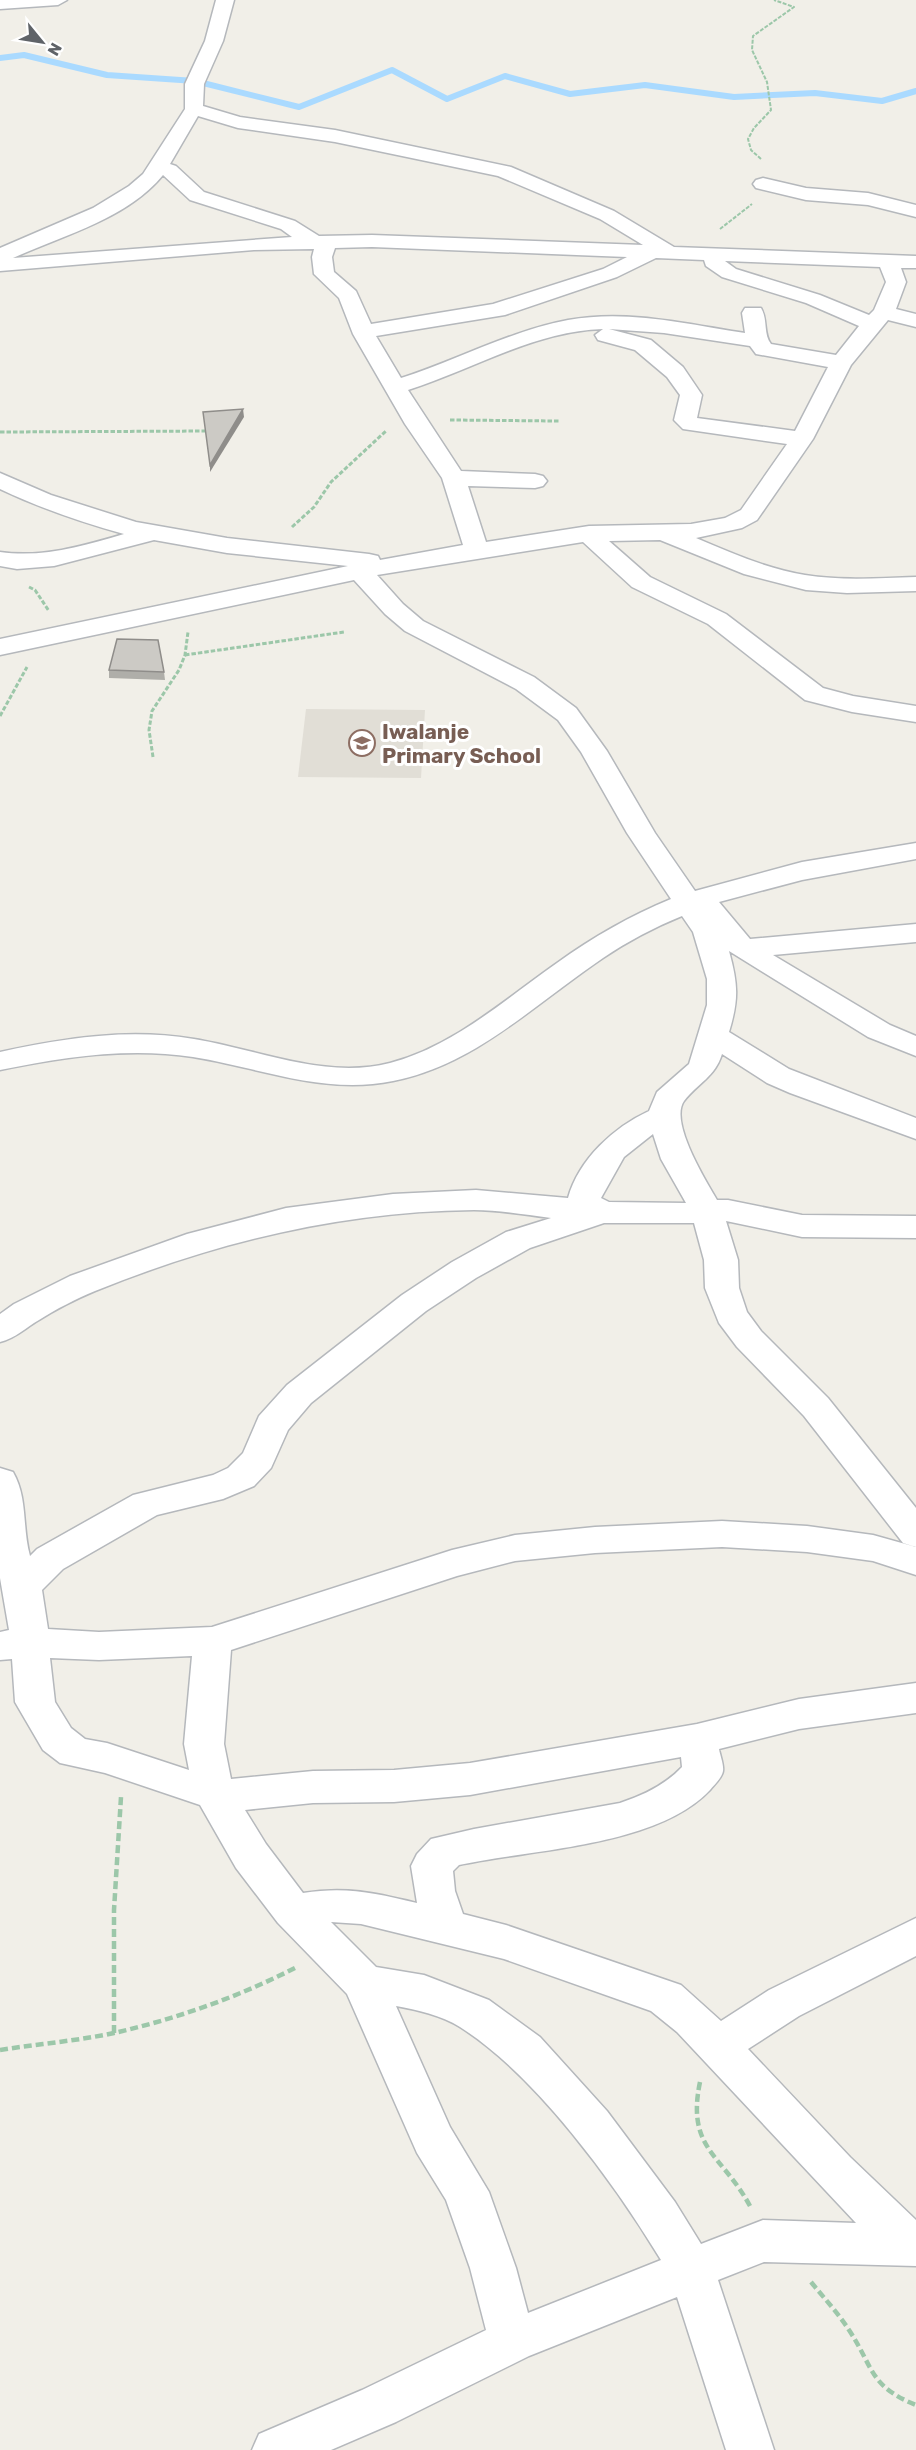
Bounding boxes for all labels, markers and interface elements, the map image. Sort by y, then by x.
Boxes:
north arrow [12,12,72,72]
text: N [43,40,66,59]
place label: Iwalanje Primary School [382,719,541,768]
school or university icon: Iwalanje Primary School [347,728,377,758]

